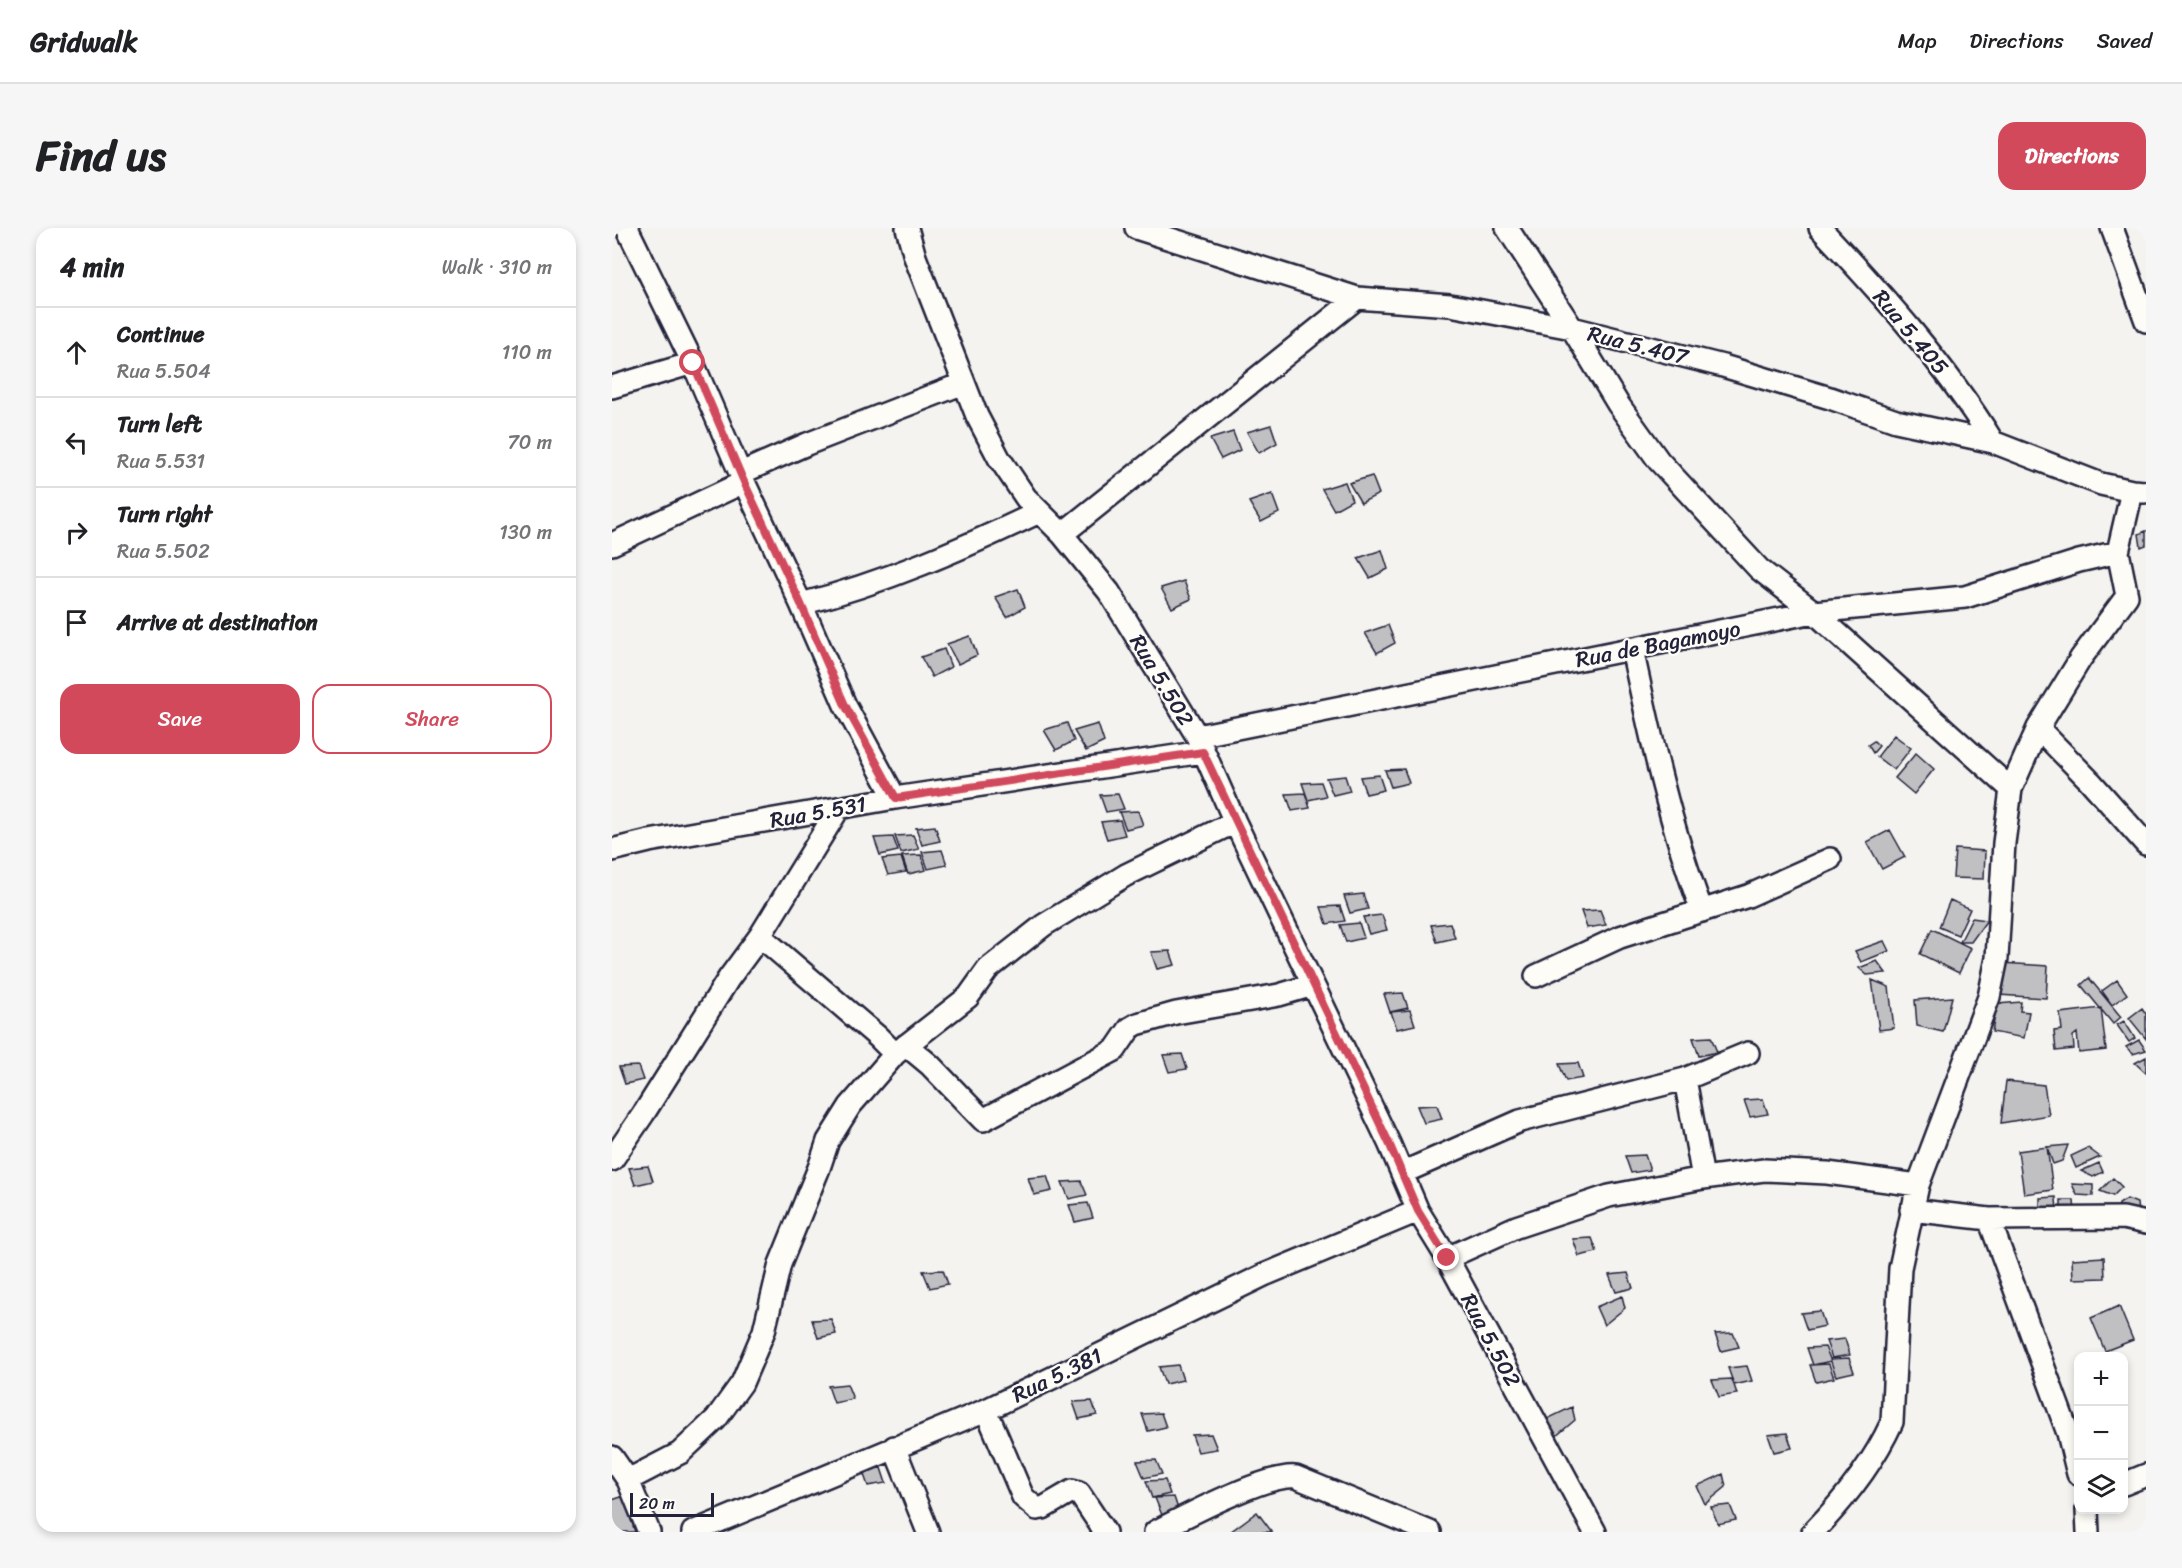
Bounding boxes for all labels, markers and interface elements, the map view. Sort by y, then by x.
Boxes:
text: Gridwalk [30,17,138,66]
text: Map [1898,22,1936,60]
text: Directions [1969,22,2064,60]
text: Saved [2097,22,2152,60]
text: Find us [36,119,166,193]
button: Directions [1998,122,2146,190]
text: 4 min [60,244,124,290]
text: Walk · 310 m [442,250,552,285]
street label: Rua 5.405 [1863,280,1959,384]
street label: Rua 5.407 [1584,314,1694,377]
text: Continue [117,315,205,354]
text: 110 m [502,335,552,370]
icon: ahead [60,336,93,369]
route start [679,349,705,375]
text: Rua 5.504 [117,354,211,389]
text: Turn left [117,405,202,444]
text: 70 m [507,425,552,460]
icon: left [60,426,93,459]
text: Rua 5.531 [117,444,205,479]
text: Turn right [117,495,212,534]
text: 130 m [499,515,552,550]
icon: right [60,516,93,549]
text: Rua 5.502 [117,534,210,569]
text: Arrive at destination [117,603,318,642]
icon: arrive [60,606,93,639]
street label: Rua de Bagamoyo [1572,609,1744,679]
street label: Rua 5.502 [1119,626,1205,734]
button: Save [60,684,300,754]
button: Share [312,684,552,754]
street label: Rua 5.531 [767,784,869,840]
route end [1433,1244,1459,1270]
street label: Rua 5.502 [1450,1286,1532,1394]
street label: Rua 5.381 [1005,1336,1109,1414]
map controls [2074,1352,2128,1514]
button: + [2074,1352,2128,1406]
button: − [2074,1406,2128,1460]
button: layers [2074,1460,2128,1514]
text: 20 m [639,1489,675,1518]
scale bar [630,1490,714,1518]

